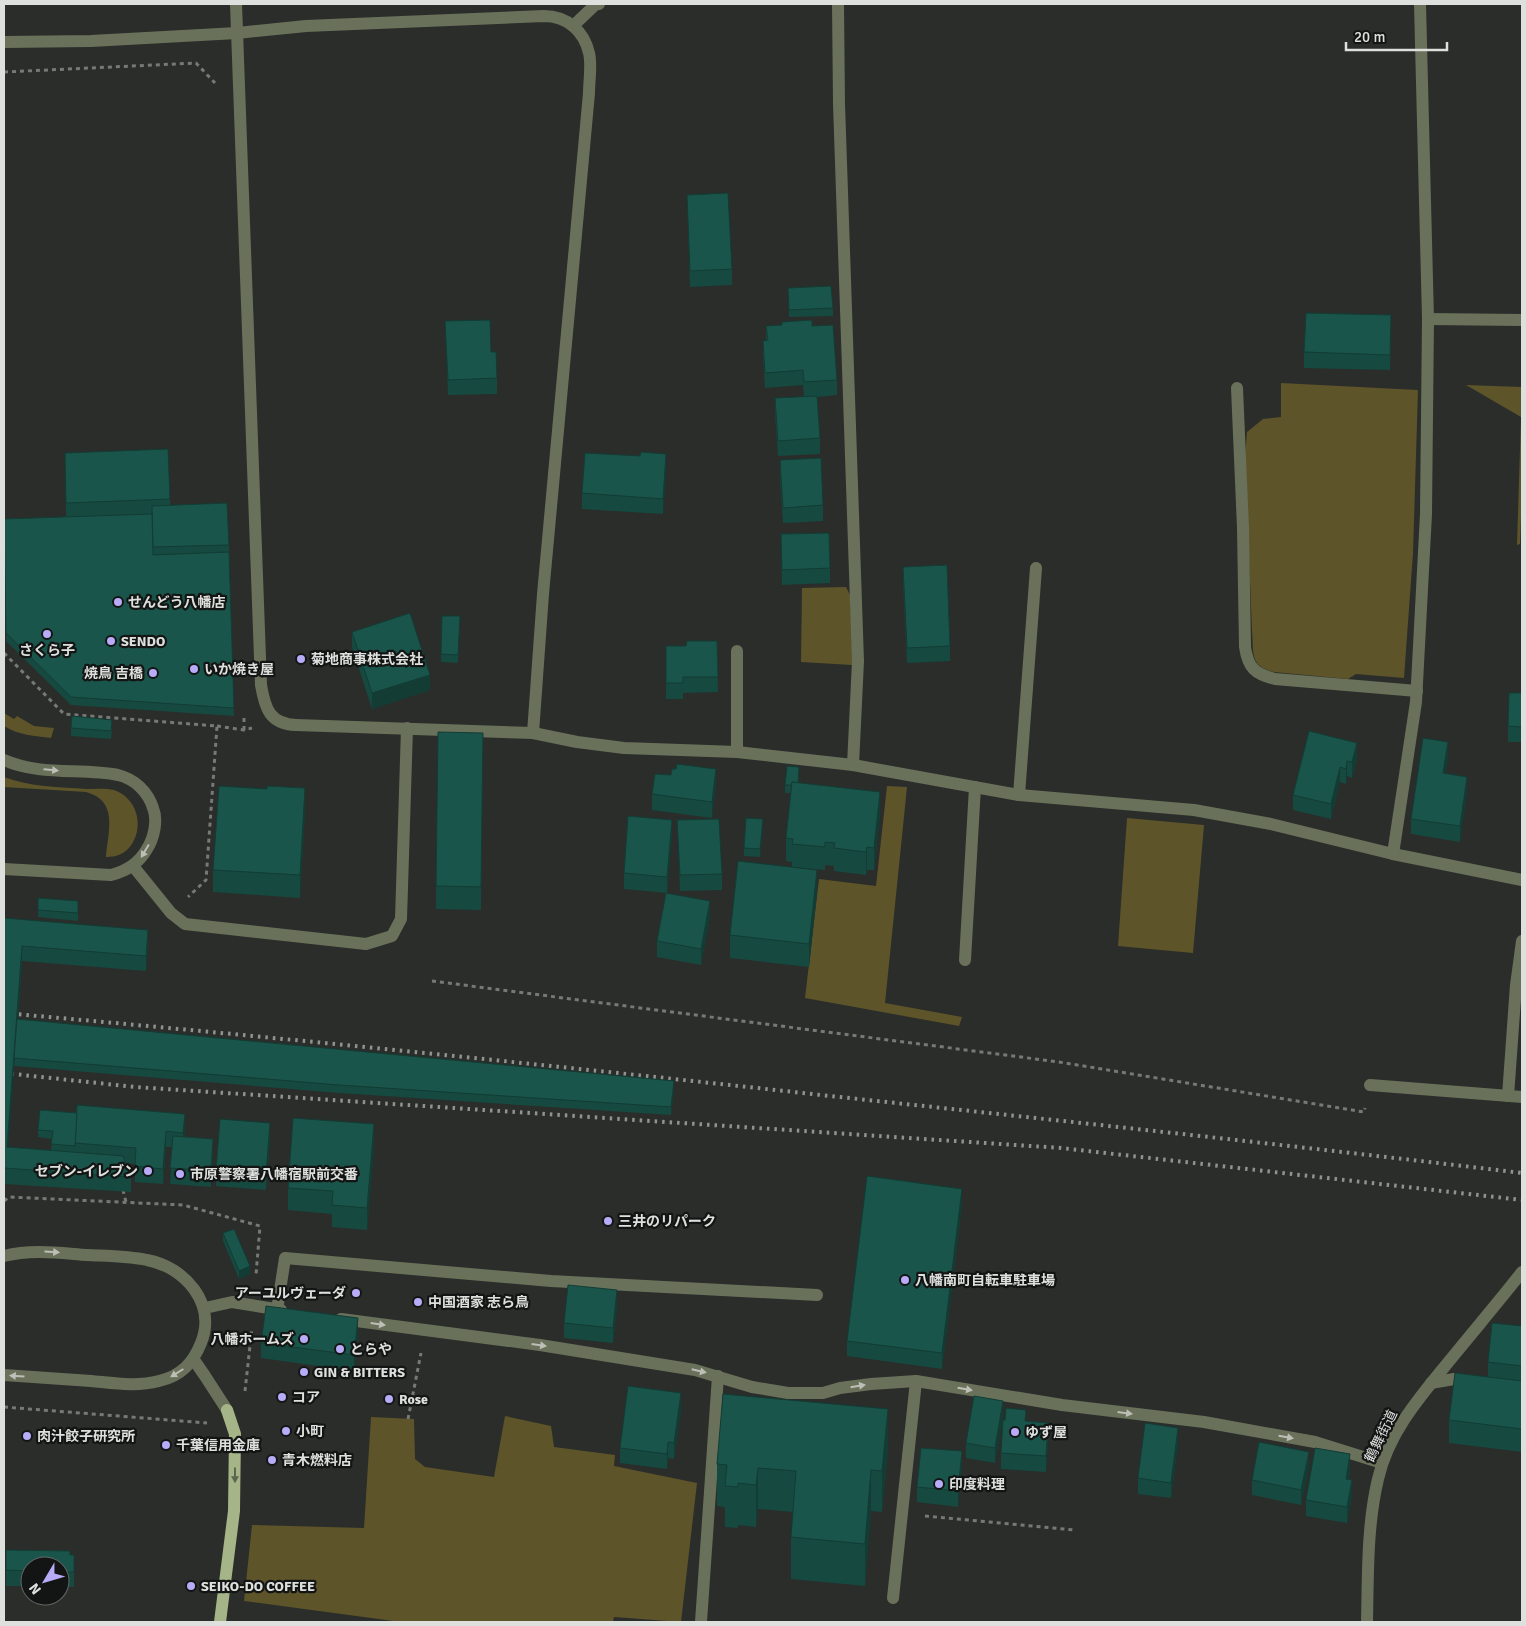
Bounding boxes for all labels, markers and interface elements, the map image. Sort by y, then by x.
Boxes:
scale bar [1346,20,1447,52]
text: 20 m [1354,28,1385,46]
place label: せんどう八幡店 [128,594,226,611]
marker: せんどう八幡店 [112,596,124,608]
marker: さくら子 [41,628,53,640]
place label: SENDO [121,633,165,650]
marker: SENDO [105,635,117,647]
place label: さくら子 [19,642,75,659]
place label: 菊地商事株式会社 [311,651,423,668]
marker: 菊地商事株式会社 [295,653,307,665]
place label: いか焼き屋 [204,661,274,678]
marker: いか焼き屋 [188,663,200,675]
place label: 焼鳥 吉橋 [84,665,143,682]
marker: 焼鳥 吉橋 [147,667,159,679]
one-way arrow [44,766,60,774]
one-way arrow [141,844,150,857]
place label: セブン-イレブン [35,1163,138,1180]
marker: セブン-イレブン [142,1165,154,1177]
place label: 市原警察署八幡宿駅前交番 [190,1166,358,1183]
marker: 市原警察署八幡宿駅前交番 [174,1168,186,1180]
place label: 三井のリパーク [618,1213,716,1230]
marker: 三井のリパーク [602,1215,614,1227]
one-way arrow [44,1248,60,1256]
place label: 八幡南町自転車駐車場 [915,1272,1055,1289]
marker: 八幡南町自転車駐車場 [899,1274,911,1286]
place label: アーユルヴェーダ [235,1285,346,1302]
marker: アーユルヴェーダ [350,1287,362,1299]
place label: 中国酒家 志ら鳥 [428,1294,529,1311]
marker: 中国酒家 志ら鳥 [412,1296,424,1308]
one-way arrow [370,1320,386,1328]
place label: 八幡ホームズ [210,1331,294,1348]
marker: 八幡ホームズ [298,1333,310,1345]
place label: とらや [350,1341,392,1358]
one-way arrow [531,1341,547,1349]
marker: とらや [334,1343,346,1355]
place label: GIN & BITTERS [314,1364,405,1381]
marker: GIN & BITTERS [298,1366,310,1378]
one-way arrow [170,1368,183,1378]
one-way arrow [692,1368,708,1376]
one-way arrow [9,1372,25,1380]
one-way arrow [850,1381,866,1389]
one-way arrow [957,1386,973,1394]
place label: コア [292,1389,320,1406]
marker: コア [276,1391,288,1403]
place label: Rose [399,1391,428,1408]
marker: Rose [383,1393,395,1405]
street label: 鶴舞街道 [1361,1407,1401,1465]
one-way arrow [1118,1409,1134,1417]
place label: 小町 [296,1423,324,1440]
place label: ゆず屋 [1025,1424,1067,1441]
marker: 小町 [280,1425,292,1437]
marker: ゆず屋 [1009,1426,1021,1438]
place label: 肉汁餃子研究所 [37,1428,135,1445]
marker: 肉汁餃子研究所 [21,1430,33,1442]
one-way arrow [1278,1433,1294,1441]
place label: 千葉信用金庫 [176,1437,260,1454]
marker: 千葉信用金庫 [160,1439,172,1451]
place label: 青木燃料店 [282,1452,352,1469]
marker: 青木燃料店 [266,1454,278,1466]
one-way arrow [230,1467,238,1483]
place label: 印度料理 [949,1476,1005,1493]
marker: 印度料理 [933,1478,945,1490]
north arrow [20,1556,70,1606]
place label: SEIKO-DO COFFEE [201,1578,315,1595]
text: N [25,1580,45,1598]
marker: SEIKO-DO COFFEE [185,1580,197,1592]

